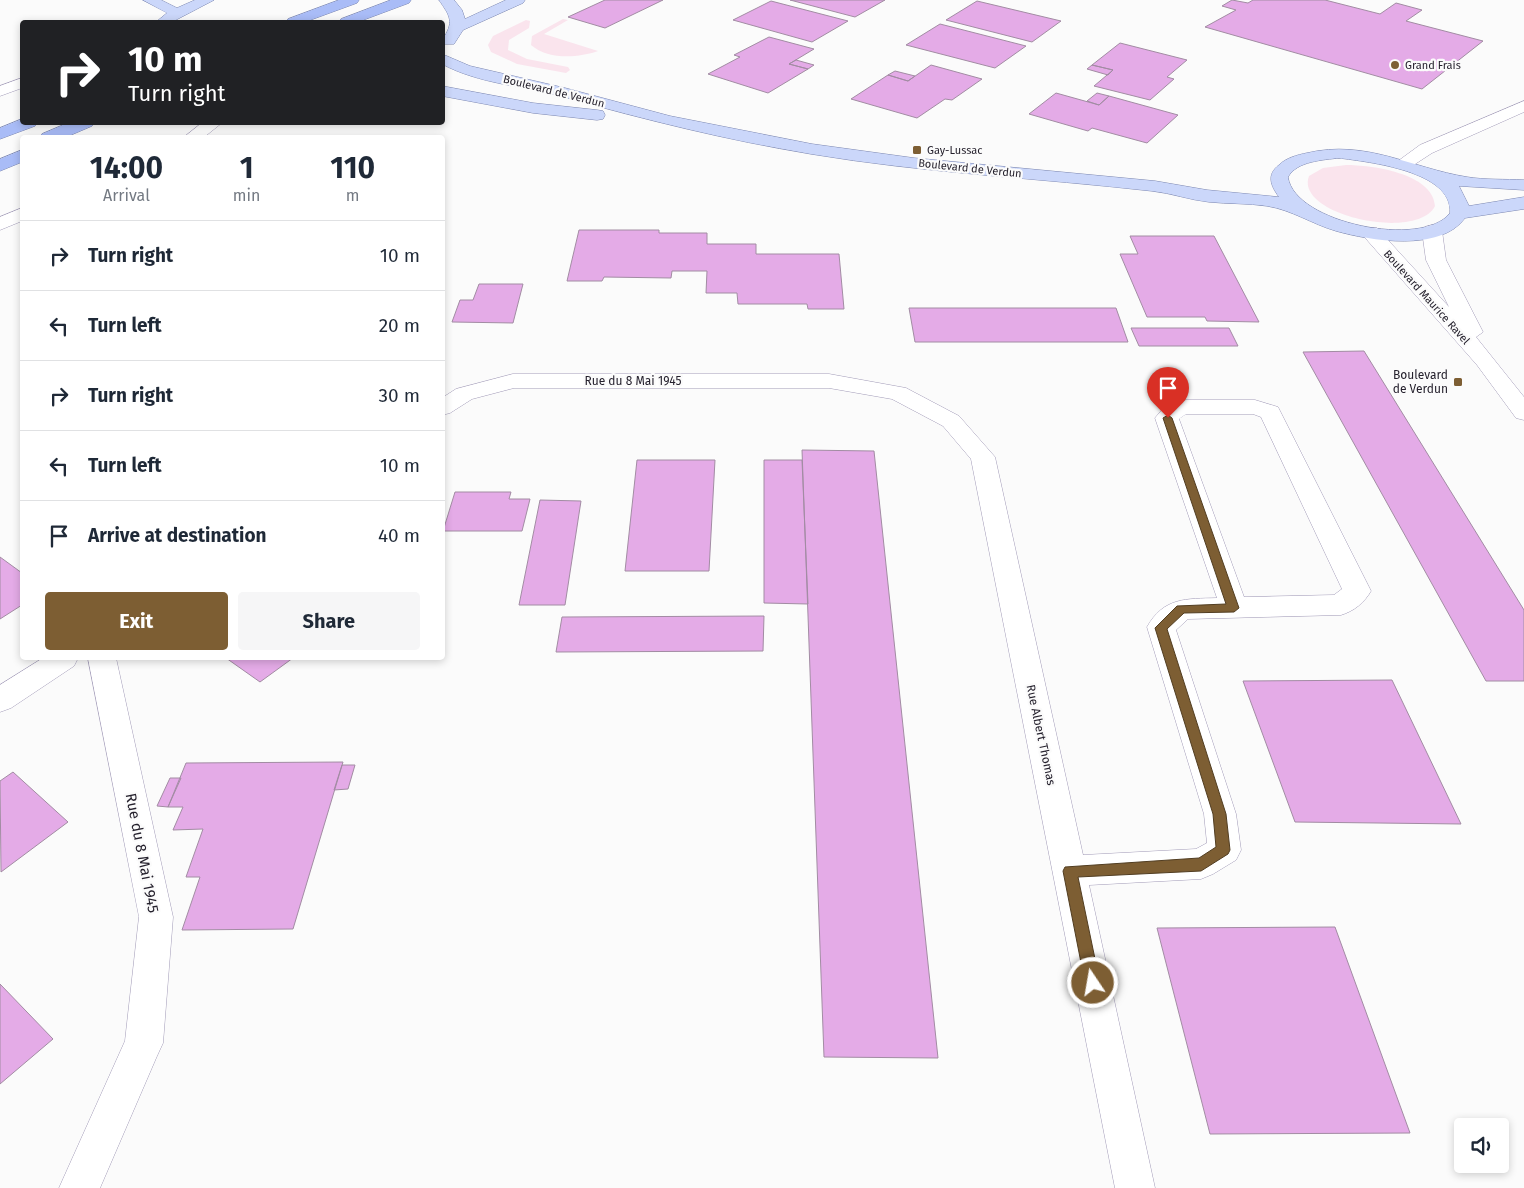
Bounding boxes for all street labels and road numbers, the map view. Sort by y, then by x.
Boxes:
street label: Boulevard de Verdun [502,73,606,110]
street label: Boulevard de Verdun [918,157,1022,180]
street label: Boulevard Maurice Ravel [1381,247,1472,347]
street label: Rue du 8 Mai 1945 [584,374,682,388]
street label: Rue Albert Thomas [1023,683,1059,787]
street label: Rue du 8 Mai 1945 [122,792,162,914]

